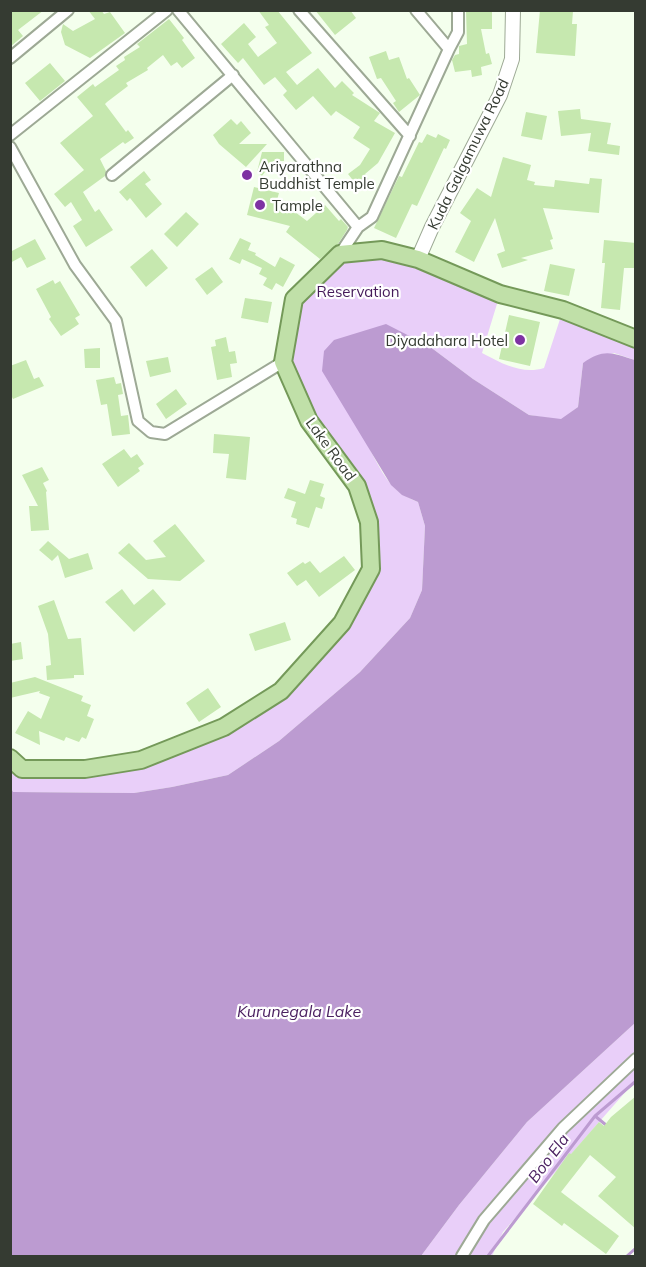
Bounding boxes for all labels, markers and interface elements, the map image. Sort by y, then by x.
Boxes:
street label: Kuda Galgamuwa Road [423,75,513,233]
place label: Ariyarathna Buddhist Temple [259,157,375,193]
marker: Ariyarathna Buddhist Temple [240,168,254,182]
place label: Tample [272,196,323,215]
marker: Tample [253,198,267,212]
park label: Reservation [317,282,399,301]
place label: Diyadahara Hotel [385,331,508,350]
marker: Diyadahara Hotel [513,333,527,347]
street label: Lake Road [302,414,360,484]
water label: Kurunegala Lake [237,1001,361,1021]
water label: Boo Ela [523,1129,573,1186]

